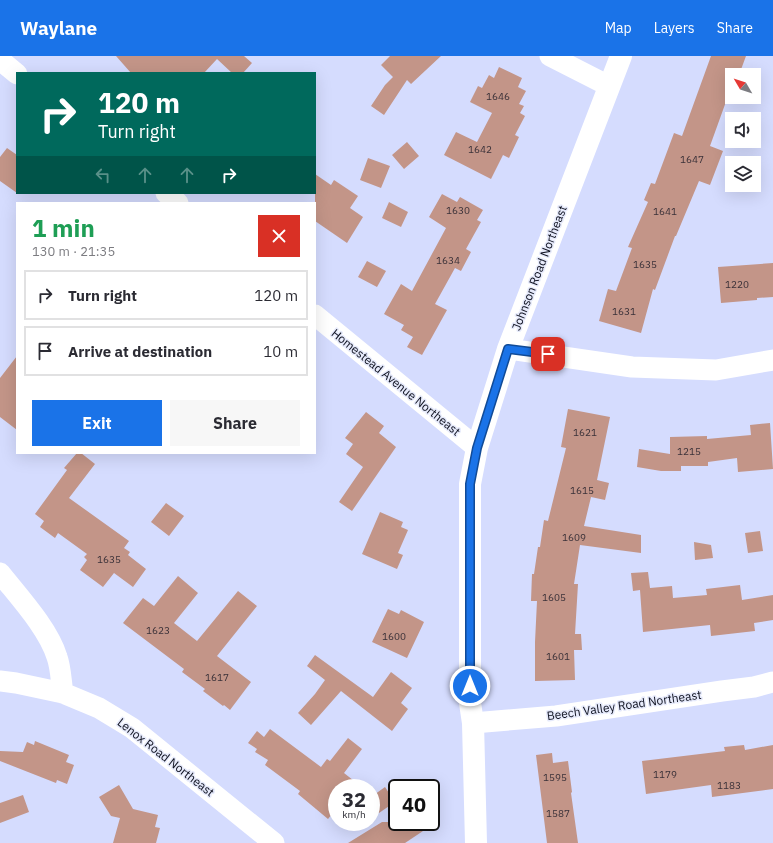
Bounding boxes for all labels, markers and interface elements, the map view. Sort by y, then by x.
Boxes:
text: Waylane [20,16,97,40]
text: Map [605,19,632,37]
text: Layers [654,19,695,37]
text: Share [717,19,753,37]
north arrow [725,68,761,104]
map controls [725,68,761,192]
text: 120 m [98,84,180,121]
icon: right [32,88,84,140]
house number: 1646 [486,90,510,103]
button: sound [725,112,761,148]
text: Turn right [98,120,176,143]
house number: 1642 [468,143,492,156]
house number: 1647 [680,153,704,166]
button: layers [725,156,761,192]
icon: left [92,164,114,186]
icon: ahead [134,164,156,186]
icon: ahead [176,164,198,186]
icon: right [218,164,240,186]
street label: Johnson Road Northeast [508,203,570,333]
house number: 1630 [446,204,470,217]
house number: 1641 [653,205,677,218]
text: 1 min [32,212,95,244]
button: close [258,215,300,257]
text: 130 m · 21:35 [32,243,115,260]
house number: 1634 [436,254,460,267]
house number: 1635 [633,258,657,271]
house number: 1220 [725,278,749,291]
icon: right [34,284,56,306]
text: Turn right [68,286,137,305]
text: 120 m [254,286,298,305]
house number: 1631 [612,305,636,318]
street label: Homestead Avenue Northeast [329,325,463,439]
pin [531,337,565,371]
icon: arrive [34,340,56,362]
text: Arrive at destination [68,342,212,361]
text: 10 m [263,342,298,361]
icon: arrive [537,343,559,365]
button: Exit [32,400,162,446]
button: Share [170,400,300,446]
house number: 1621 [573,426,597,439]
house number: 1215 [677,445,701,458]
house number: 1615 [570,484,594,497]
house number: 1609 [562,531,586,544]
house number: 1635 [97,553,121,566]
house number: 1605 [542,591,566,604]
house number: 1623 [146,624,170,637]
house number: 1600 [382,630,406,643]
house number: 1601 [546,650,570,663]
position arrow [449,665,491,707]
house number: 1617 [205,671,229,684]
street label: Beech Valley Road Northeast [546,687,702,723]
street label: Lenox Road Northeast [115,714,217,800]
house number: 1179 [653,768,677,781]
house number: 1595 [543,771,567,784]
speed limit sign: 40 [388,779,440,831]
house number: 1183 [717,779,741,792]
text: 32 [342,786,366,813]
house number: 1587 [546,807,570,820]
text: km/h [342,808,366,821]

